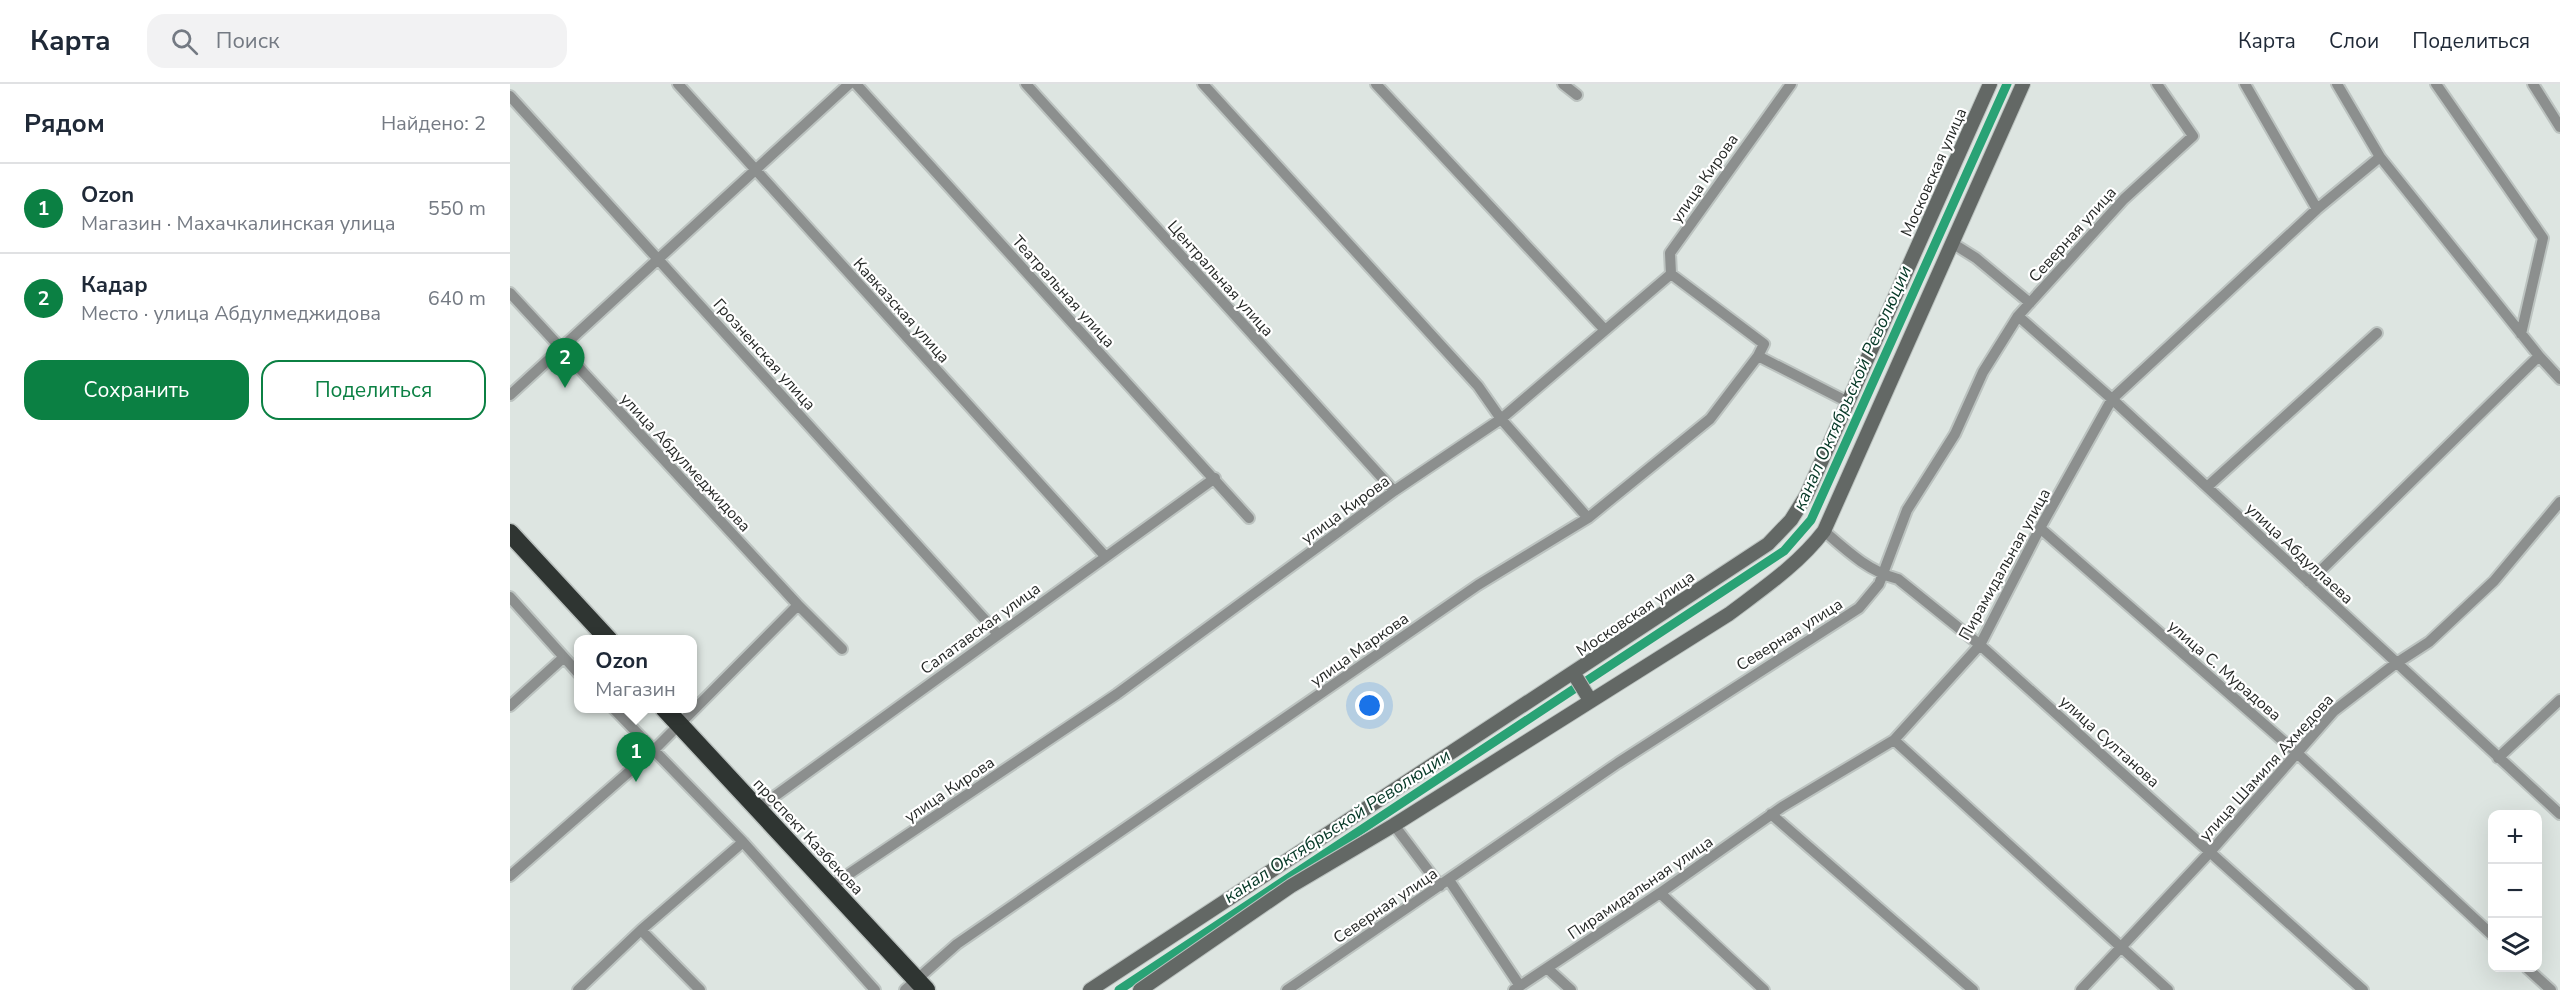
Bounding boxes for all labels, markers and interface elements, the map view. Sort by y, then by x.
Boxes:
search box [147,14,567,68]
text: Карта [30,22,111,60]
icon: search [168,25,201,58]
text: Поиск [216,26,280,56]
text: Карта [2238,27,2296,55]
text: Слои [2329,27,2379,55]
text: Поделиться [2412,27,2530,55]
street label: Московская улица [1896,105,1972,240]
text: Рядом [24,106,105,141]
text: Найдено: 2 [381,110,486,137]
street label: улица Кирова [1666,130,1744,228]
text: Ozon [81,180,134,210]
street label: Северная улица [2024,182,2122,287]
text: 1 [38,195,50,222]
text: 550 m [428,195,486,222]
text: Магазин · Махачкалинская улица [81,210,396,237]
street label: Центральная улица [1162,216,1278,341]
street label: Театральная улица [1007,231,1120,353]
street label: Кавказская улица [848,253,954,368]
water label: канал Октябрьской Революции [1787,262,1917,514]
text: Кадар [81,270,148,300]
text: 2 [38,285,50,312]
text: 640 m [428,285,486,312]
street label: Грозненская улица [708,294,820,415]
text: Место · улица Абдулмеджидова [81,300,381,327]
pin: 2 [546,338,584,388]
button: Сохранить [24,360,249,420]
button: Поделиться [261,360,486,420]
street label: улица Абдулмеджидова [615,389,755,537]
street label: улица Кирова [1297,470,1394,549]
street label: Пирамидальная улица [1954,485,2056,644]
street label: улица Абдуллаева [2241,498,2358,609]
street label: Московская улица [1572,566,1699,662]
street label: Салатавская улица [916,578,1045,680]
street label: Северная улица [1732,593,1847,676]
street label: улица Маркова [1306,608,1413,692]
street label: улица С. Мурадова [2163,615,2286,726]
popup [574,635,697,713]
text: Ozon [595,646,648,676]
text: Магазин [595,676,676,703]
street label: улица Шамиля Ахмедова [2195,689,2339,846]
your location [1355,691,1384,720]
street label: улица Султанова [2054,691,2164,793]
pin: 1 [616,732,656,782]
water label: канал Октябрьской Революции [1219,744,1455,908]
street label: улица Кирова [900,752,999,828]
street label: проспект Казбекова [748,773,868,900]
map controls [2488,810,2542,972]
button: + [2488,810,2542,864]
street label: Пирамидальная улица [1564,831,1717,945]
street label: Северная улица [1329,863,1442,949]
button: − [2488,864,2542,918]
button: layers [2488,918,2542,972]

